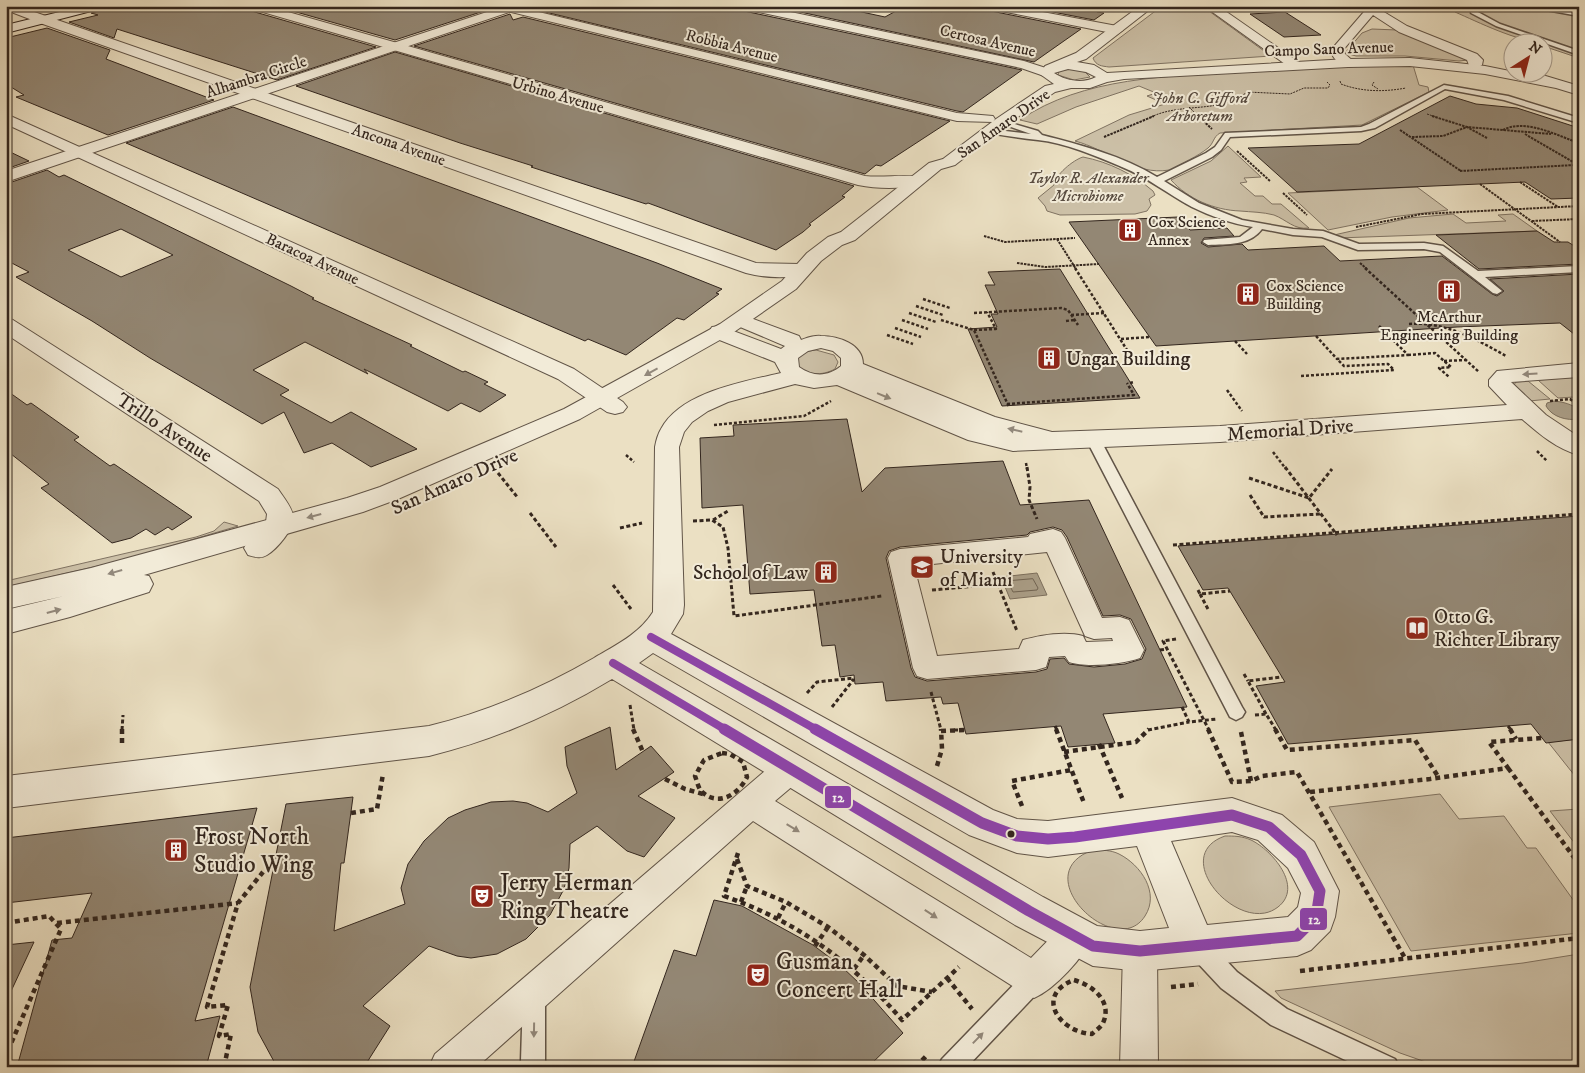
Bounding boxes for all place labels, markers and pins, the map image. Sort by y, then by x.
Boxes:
place label: Cox Science Annex [1148,212,1226,250]
building icon: Cox Science Annex [1117,217,1143,243]
place label: Cox Science Building [1266,276,1344,314]
building icon: McArthur Engineering Building [1436,278,1462,304]
building icon: Cox Science Building [1235,281,1261,307]
place label: McArthur Engineering Building [1380,307,1518,345]
building icon: Ungar Building [1036,345,1062,371]
place label: Ungar Building [1066,347,1190,372]
place label: University of Miami [940,545,1023,593]
school or university icon: University of Miami [909,554,935,580]
building icon: School of Law [813,559,839,585]
place label: School of Law [693,561,808,586]
place label: Otto G. Richter Library [1434,605,1560,653]
library icon: Otto G. Richter Library [1404,615,1430,641]
place label: Frost North Studio Wing [194,822,314,880]
unlabelled marker [1006,829,1016,839]
building icon: Frost North Studio Wing [163,837,189,863]
place label: Jerry Herman Ring Theatre [498,868,633,926]
theatre icon: Jerry Herman Ring Theatre [469,883,495,909]
place label: Gusman Concert Hall [776,947,904,1005]
theatre icon: Gusman Concert Hall [745,962,771,988]

